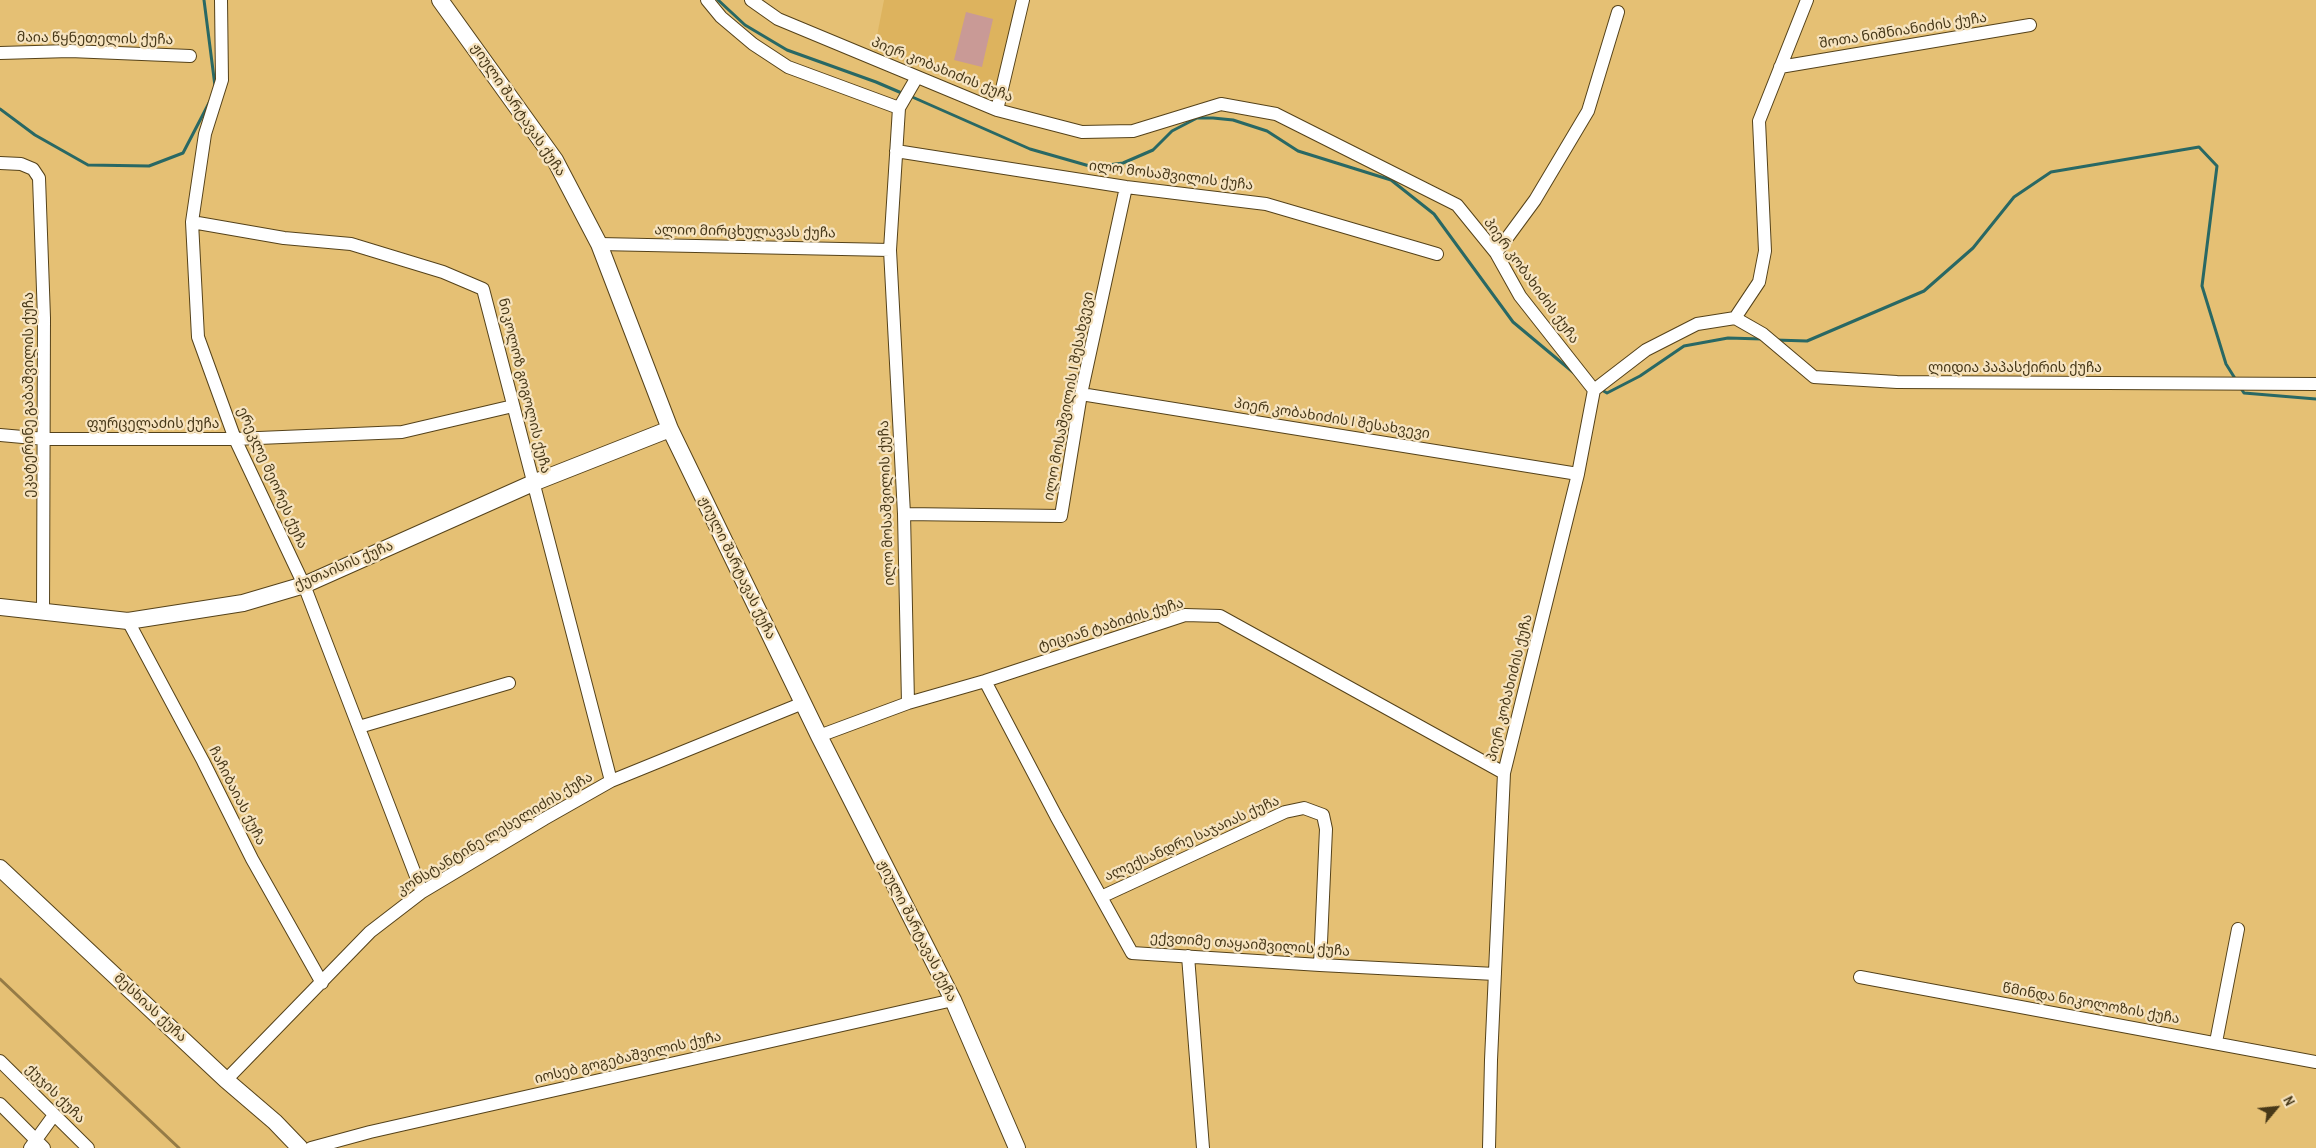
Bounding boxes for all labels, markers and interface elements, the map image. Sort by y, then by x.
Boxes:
street label: შოთა ნიშნიანიძის ქუჩა [1818,9,1988,53]
street label: მაია წყნეთელის ქუჩა [17,29,173,49]
street label: პიერ კობახიძის ქუჩა [869,34,1015,106]
street label: ჟიული შარტავას ქუჩა [467,40,569,180]
street label: ილო მოსაშვილის ქუჩა [1088,158,1254,194]
street label: პიერ კობახიძის ქუჩა [1480,215,1582,347]
street label: ალიო მირცხულავას ქუჩა [654,222,836,242]
street label: ილო მოსაშვილის I შესახვევი [1040,290,1098,502]
street label: ეკატერინე გაბაშვილის ქუჩა [21,292,37,498]
street label: ნიკოლოზ გოგოლის ქუჩა [494,297,554,475]
street label: ლიდია პაპასქირის ქუჩა [1928,360,2102,376]
street label: პიერ კობახიძის I შესახვევი [1233,395,1431,443]
street label: ერეკლე მეორეს ქუჩა [233,405,311,551]
street label: ფურცელაძის ქუჩა [86,416,220,432]
street label: ილო მოსაშვილის ქუჩა [876,420,898,586]
street label: ჟიული შარტავას ქუჩა [695,494,779,642]
street label: ქუთაისის ქუჩა [292,538,396,594]
street label: ტიციან ტაბიძის ქუჩა [1036,595,1186,655]
street label: პიერ კობახიძის ქუჩა [1484,613,1536,763]
street label: ჩაჩიბაიას ქუჩა [205,744,269,848]
street label: კონსტანტინე ლესელიძის ქუჩა [394,769,596,899]
street label: ალექსანდრე საჯაიას ქუჩა [1102,793,1282,885]
street label: ჟიული შარტავას ქუჩა [874,857,960,1005]
street label: ექვთიმე თაყაიშვილის ქუჩა [1149,930,1351,960]
street label: მესხიას ქუჩა [110,970,190,1046]
street label: წმინდა ნიკოლოზის ქუჩა [2001,980,2181,1028]
street label: იოსებ გოგებაშვილის ქუჩა [533,1028,723,1088]
street label: ქუჯის ქუჩა [22,1061,88,1127]
north arrow [2251,1083,2301,1133]
text: N [2279,1093,2299,1109]

